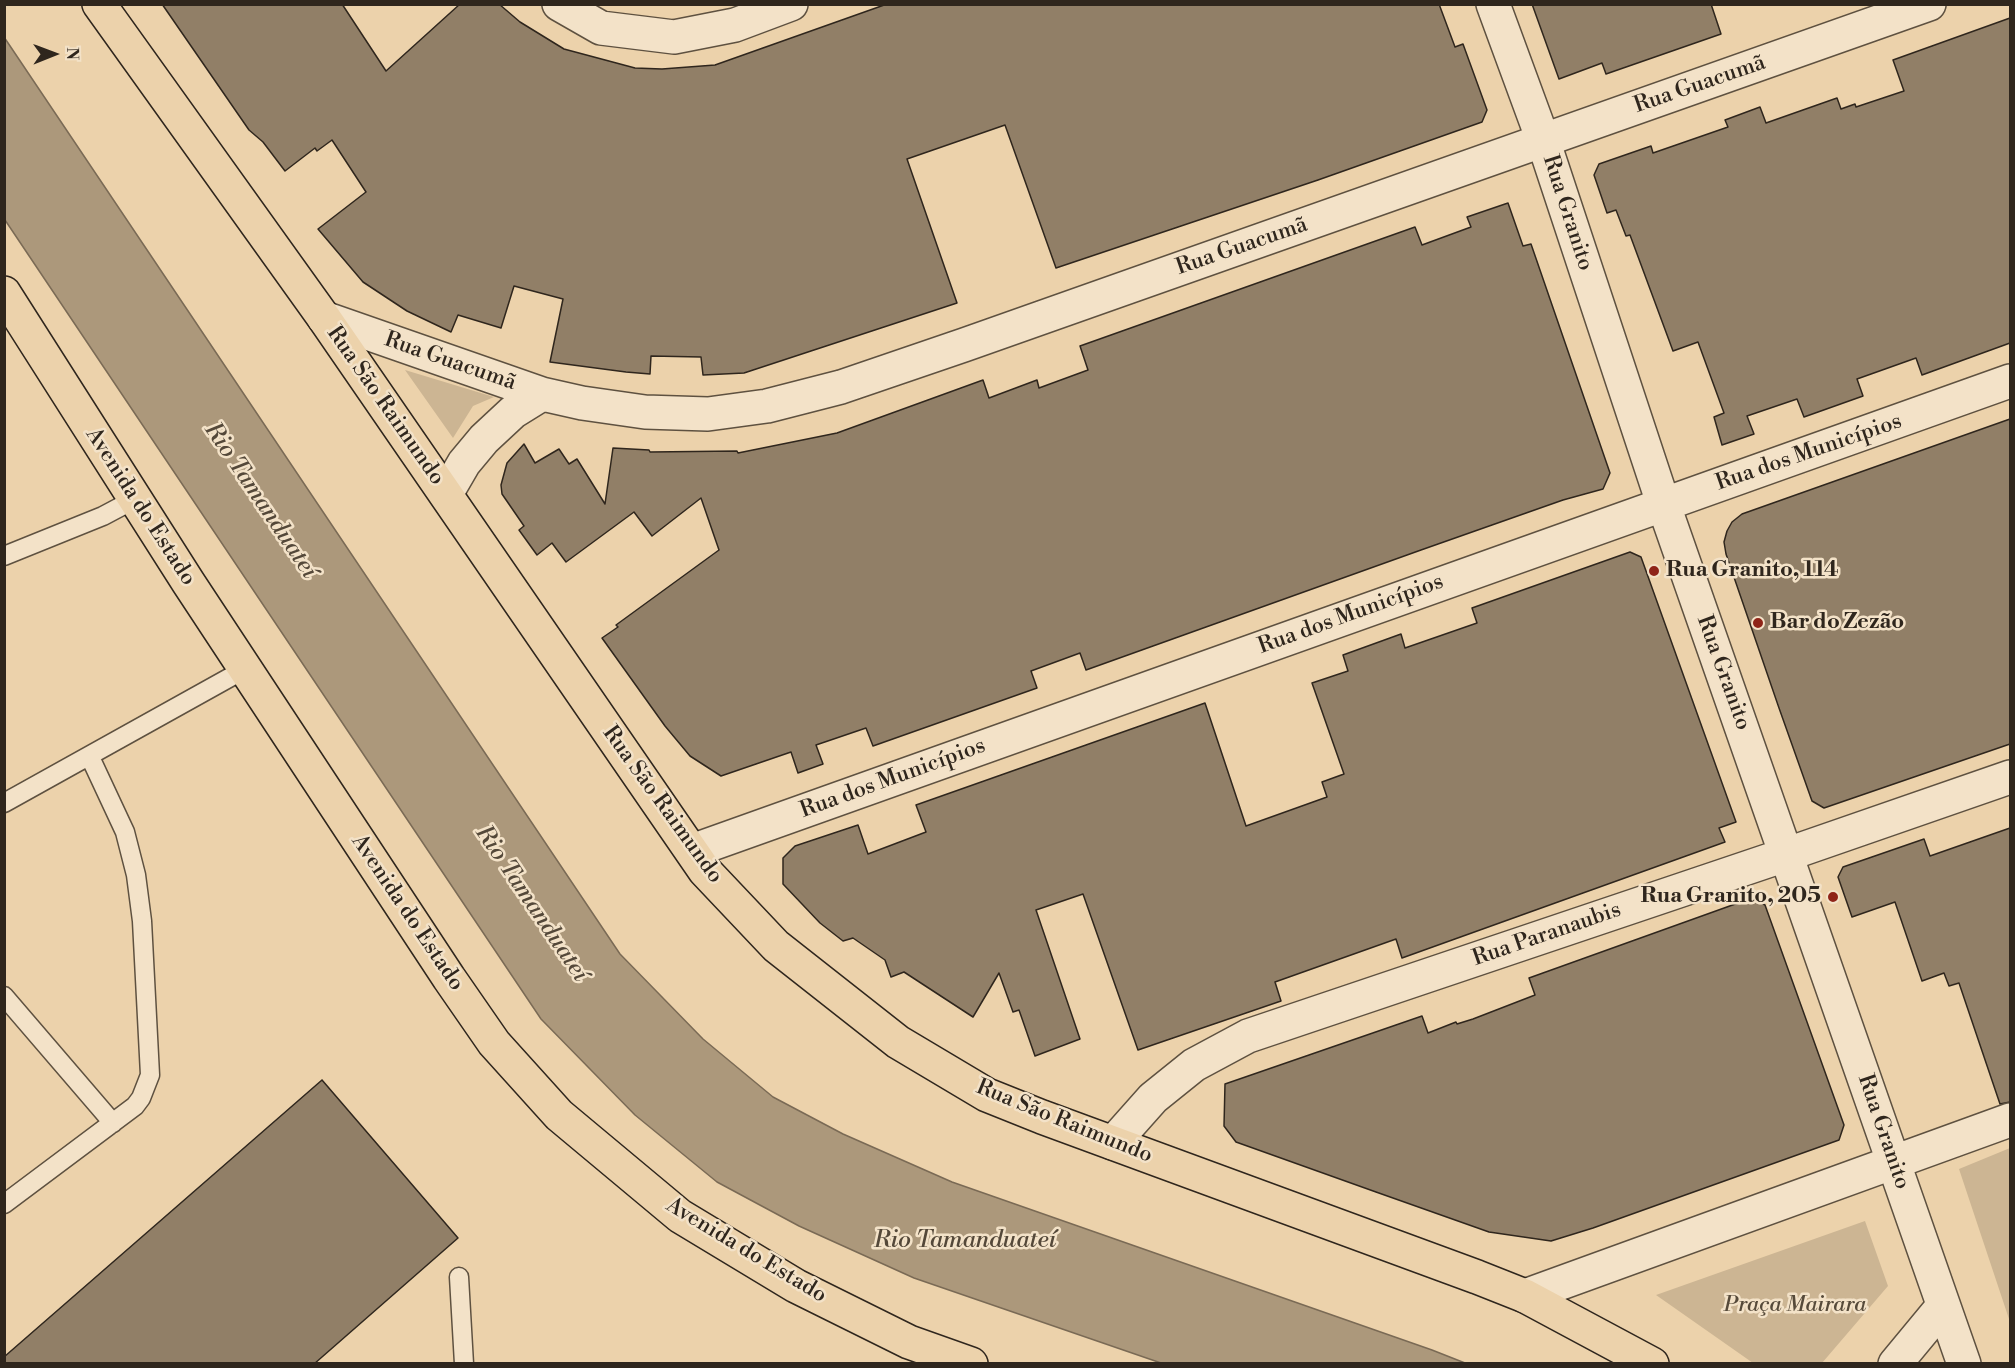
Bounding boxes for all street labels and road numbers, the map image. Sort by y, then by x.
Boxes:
street label: Rua Guacumã [1631,50,1769,120]
street label: Rua Granito [1536,152,1598,274]
street label: Rua Guacumã [1173,212,1311,282]
street label: Rua São Raimundo [320,321,450,491]
street label: Rua Guacumã [381,327,519,397]
street label: Rua dos Municípios [1712,409,1906,497]
street label: Avenida do Estado [79,423,201,591]
street label: Rua dos Municípios [1255,569,1447,661]
street label: Rua Granito [1690,612,1756,734]
street label: Rua São Raimundo [596,721,728,889]
street label: Rua dos Municípios [797,733,989,825]
street label: Avenida do Estado [345,830,469,996]
street label: Rua Paranaubis [1469,897,1625,973]
street label: Rua Granito [1851,1071,1915,1193]
street label: Rua São Raimundo [972,1075,1156,1169]
street label: Avenida do Estado [661,1193,831,1309]

